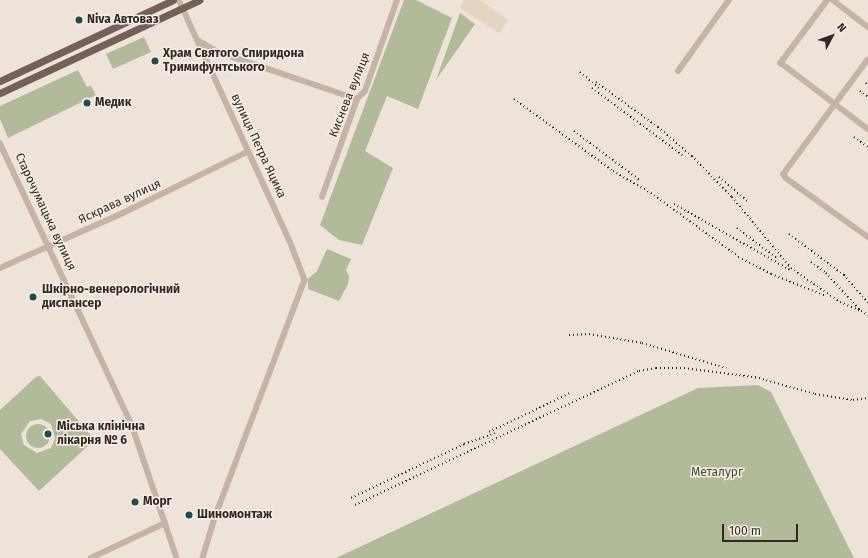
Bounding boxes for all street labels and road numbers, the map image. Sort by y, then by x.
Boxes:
street label: Киснева вулиця [326,51,374,139]
street label: вулиця Петра Яцика [227,91,289,201]
street label: Старочумацька вулиця [11,151,79,273]
street label: Яскрава вулиця [77,177,163,227]

